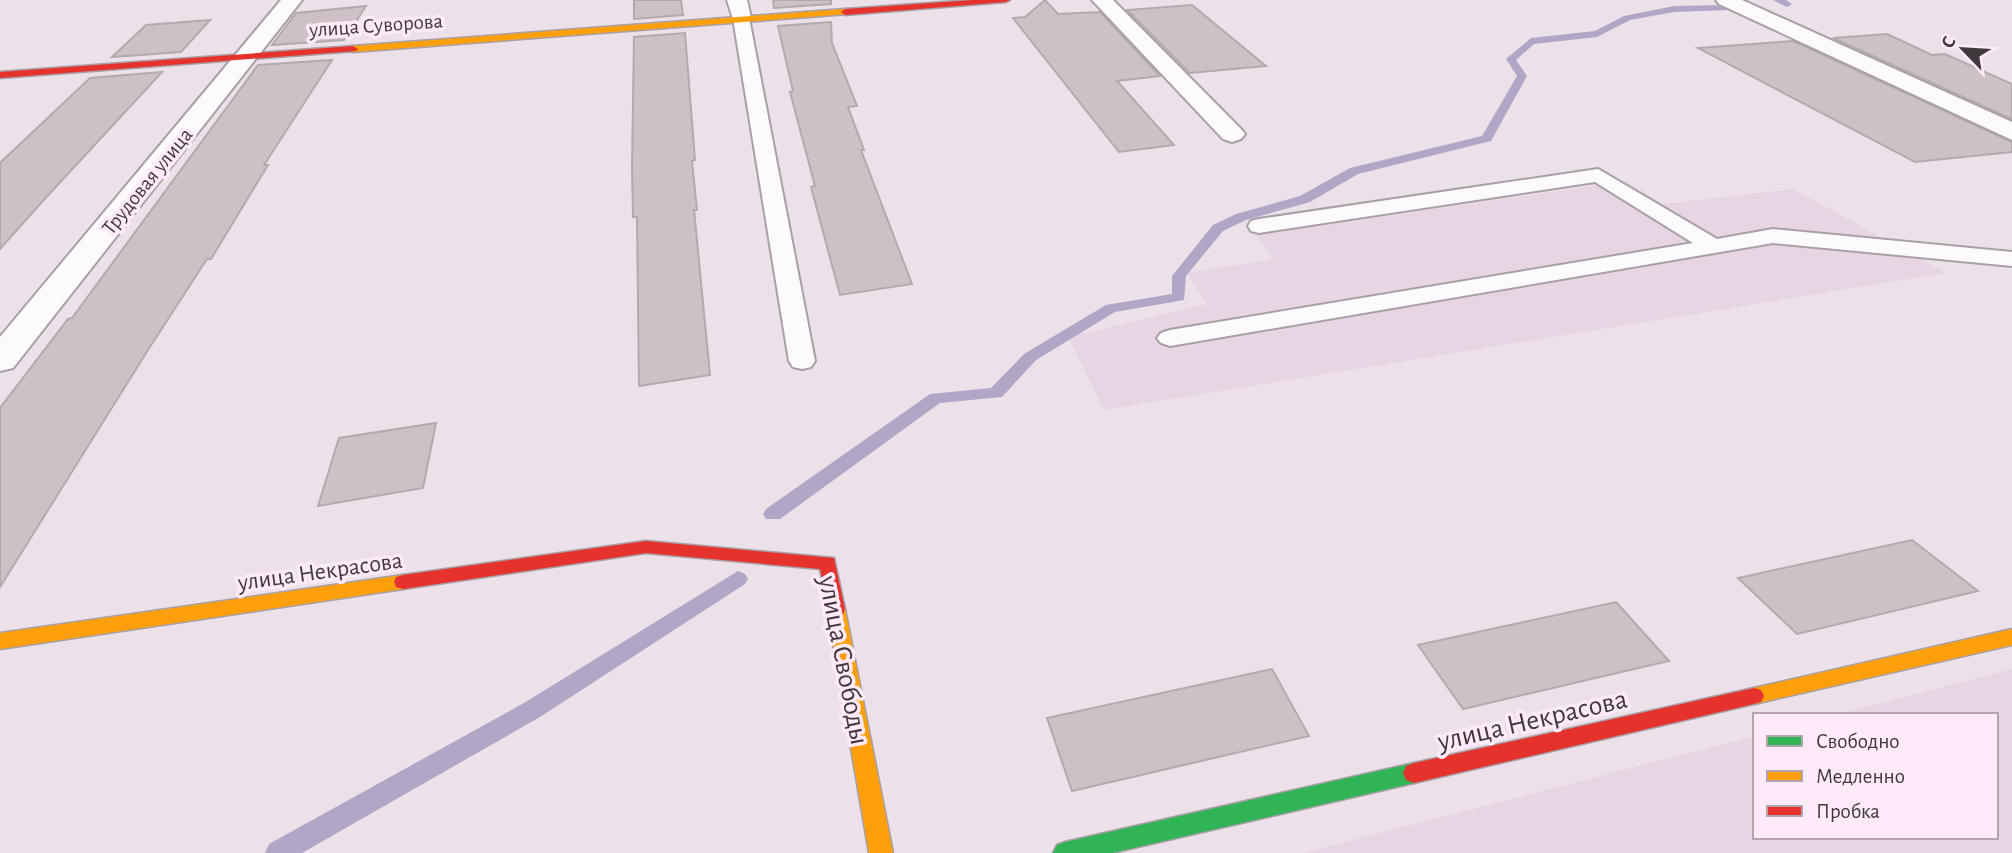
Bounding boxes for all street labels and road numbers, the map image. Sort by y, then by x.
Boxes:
street label: улица Суворова [308,10,444,41]
street label: Трудовая улица [98,124,197,239]
street label: улица Некрасова [235,549,404,596]
street label: улица Свободы [813,573,873,747]
street label: улица Некрасова [1434,685,1630,757]

